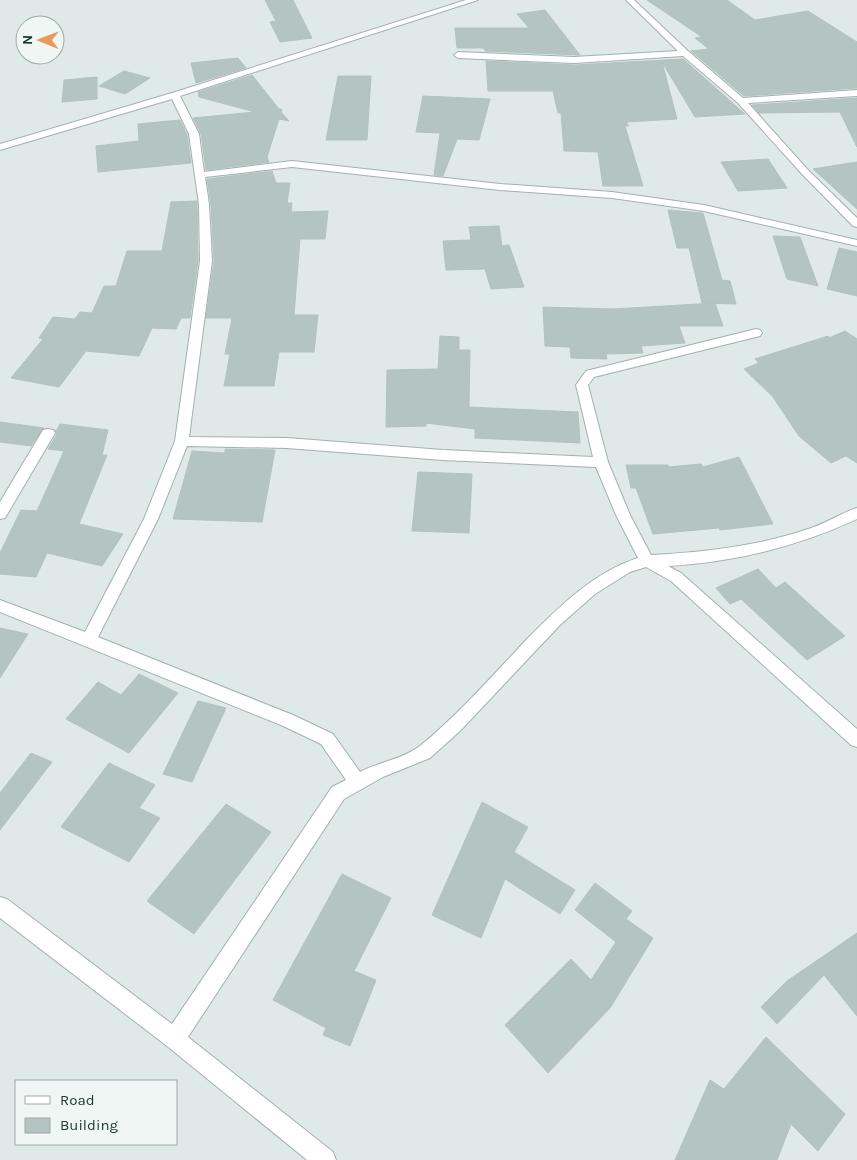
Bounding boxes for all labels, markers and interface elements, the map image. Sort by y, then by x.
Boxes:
north arrow [15,15,65,65]
text: N [19,35,36,45]
legend [15,1080,178,1145]
text: Road [60,1091,95,1109]
text: Building [60,1116,118,1134]

